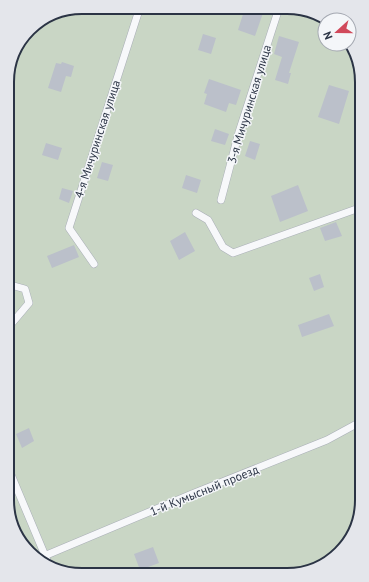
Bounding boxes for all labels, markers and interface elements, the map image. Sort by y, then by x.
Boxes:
north arrow [317,12,357,52]
text: N [320,30,335,41]
street label: 3-я Мичуринская улица [224,43,274,165]
street label: 4-я Мичуринская улица [71,78,123,200]
street label: 1-й Кумысный проезд [147,461,261,519]

